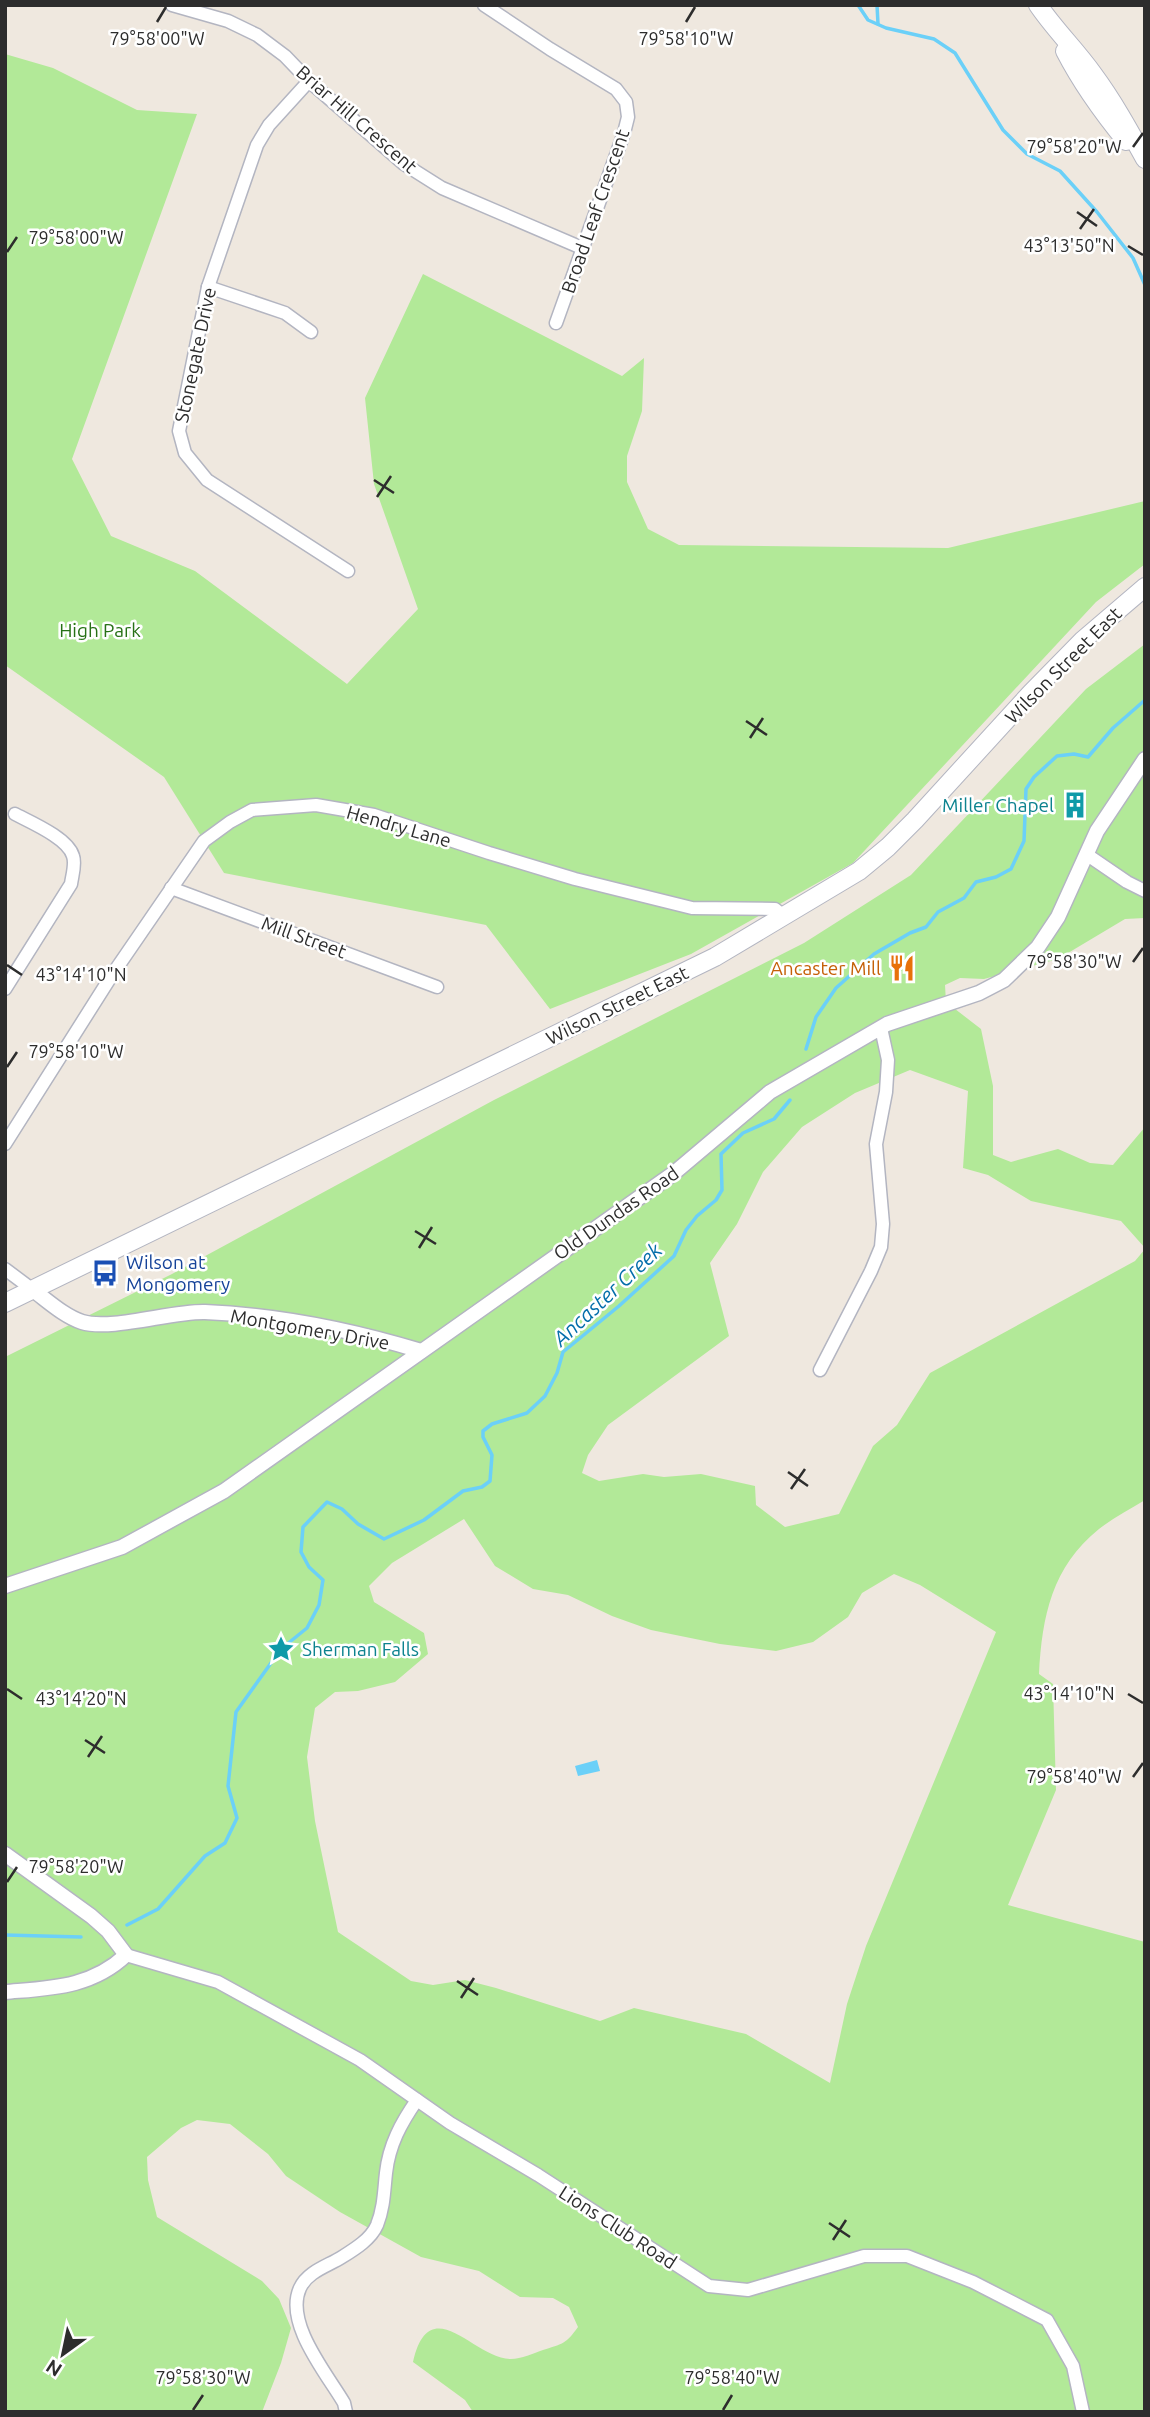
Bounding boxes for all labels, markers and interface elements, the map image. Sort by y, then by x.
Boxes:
text: 79°58'00"W [109,28,205,48]
text: 79°58'10"W [638,28,734,48]
street label: Briar Hill Crescent [292,61,422,178]
street label: Broad Leaf Crescent [557,125,634,296]
text: 79°58'20"W [1026,136,1122,156]
text: 79°58'00"W [28,227,124,247]
text: 43°13'50"N [1023,235,1115,255]
street label: Stonegate Drive [170,285,220,425]
street label: Wilson Street East [1000,602,1126,728]
park label: High Park [59,619,141,641]
building icon: Miller Chapel [1060,790,1090,820]
place label: Miller Chapel [942,794,1054,816]
street label: Hendry Lane [344,801,454,851]
street label: Mill Street [259,912,350,963]
text: 79°58'30"W [1026,951,1122,971]
restaurant icon: Ancaster Mill [887,953,917,983]
place label: Ancaster Mill [770,957,881,979]
street label: Wilson Street East [542,961,692,1049]
text: 43°14'10"N [35,964,127,984]
text: 79°58'10"W [28,1041,124,1061]
street label: Old Dundas Road [549,1162,683,1264]
water label: Ancaster Creek [547,1237,666,1351]
place label: Wilson at Mongomery [126,1251,230,1295]
bus stop icon: Wilson at Mongomery [90,1258,120,1288]
street label: Montgomery Drive [229,1304,391,1354]
place icon: Sherman Falls [266,1634,296,1664]
place label: Sherman Falls [302,1638,419,1660]
text: 43°14'10"N [1023,1683,1115,1703]
text: 43°14'20"N [35,1688,127,1708]
text: 79°58'40"W [1026,1766,1122,1786]
text: 79°58'20"W [28,1856,124,1876]
street label: Lions Club Road [555,2181,681,2273]
north arrow [28,2319,98,2389]
text: N [42,2355,66,2381]
text: 79°58'30"W [155,2367,251,2387]
text: 79°58'40"W [684,2367,780,2387]

